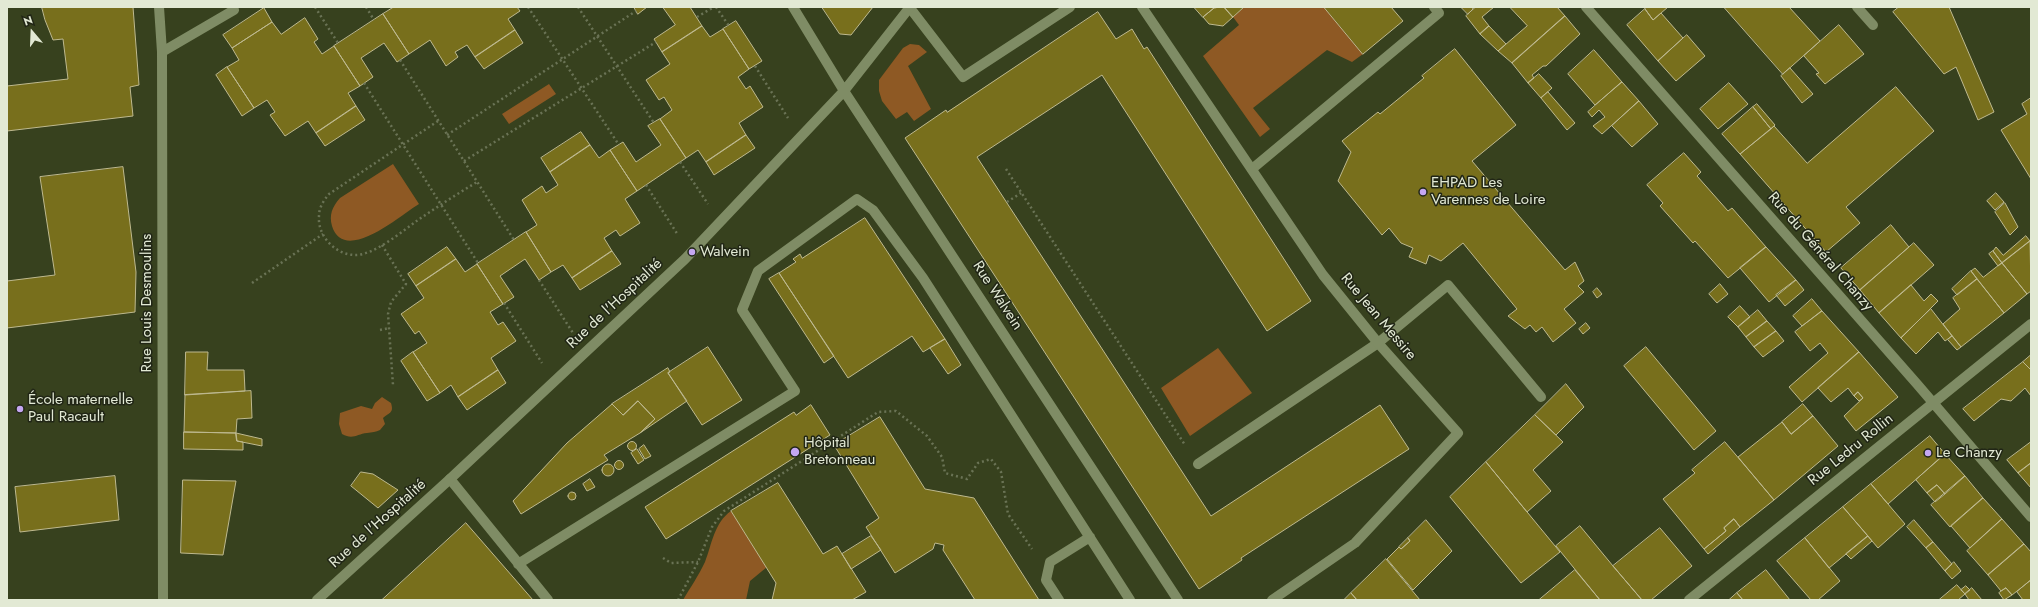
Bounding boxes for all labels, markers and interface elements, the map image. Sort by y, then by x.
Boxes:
north arrow [12,12,52,52]
text: N [21,12,35,30]
place label: EHPAD Les Varennes de Loire [1431,174,1546,209]
marker: EHPAD Les Varennes de Loire [1418,187,1428,197]
street label: Rue du Général Chanzy [1763,189,1877,315]
street label: Rue Louis Desmoulins [138,234,156,372]
place label: Walvein [700,243,750,261]
marker: Walvein [687,247,697,257]
street label: Rue de l'Hospitalité [564,255,666,353]
street label: Rue Walvein [968,258,1026,334]
street label: Rue Jean Messire [1336,270,1420,364]
place label: École maternelle Paul Racault [28,391,133,426]
marker: École maternelle Paul Racault [15,404,25,414]
street label: Rue Ledru Rollin [1805,410,1897,490]
place label: Hôpital Bretonneau [804,434,875,469]
place label: Le Chanzy [1936,444,2002,462]
marker: Hôpital Bretonneau [789,446,801,458]
marker: Le Chanzy [1923,448,1933,458]
street label: Rue de l'Hospitalité [326,476,430,572]

